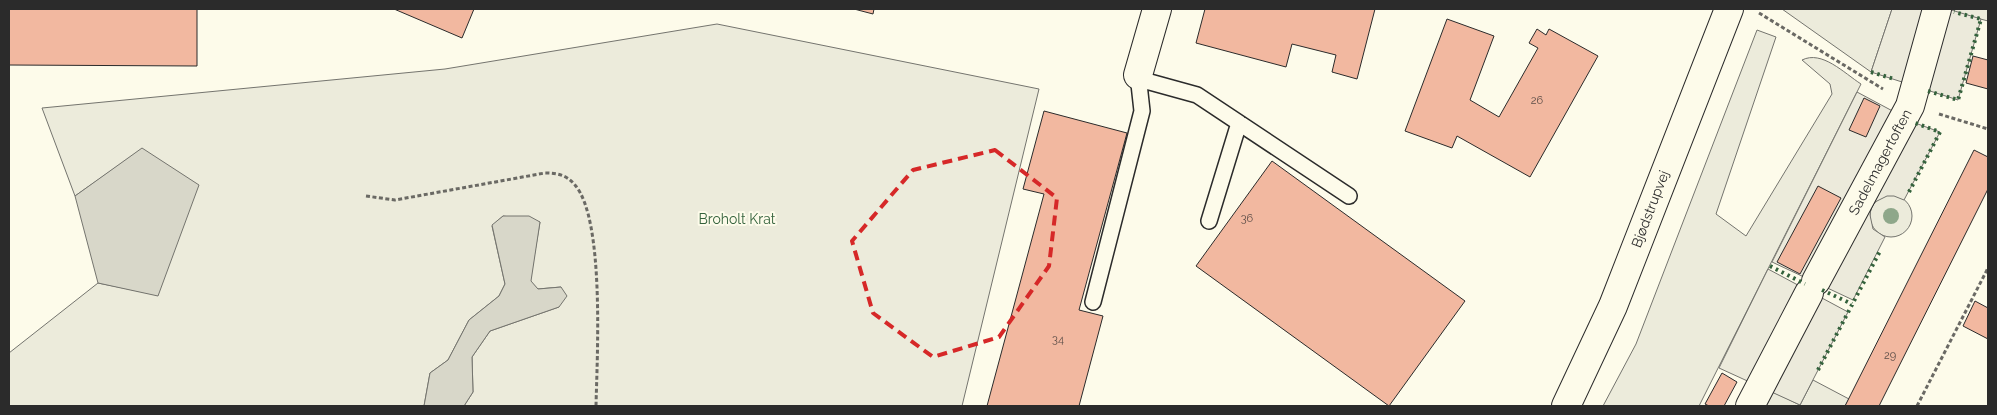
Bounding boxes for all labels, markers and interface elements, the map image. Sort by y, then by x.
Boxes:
house number: 26 [1531,94,1544,107]
street label: Sadelmagertoften [1845,106,1915,218]
street label: Bjødstrupvej [1628,168,1672,250]
park label: Broholt Krat [698,211,776,227]
house number: 36 [1241,212,1254,225]
house number: 34 [1052,333,1064,346]
house number: 29 [1884,349,1896,362]

